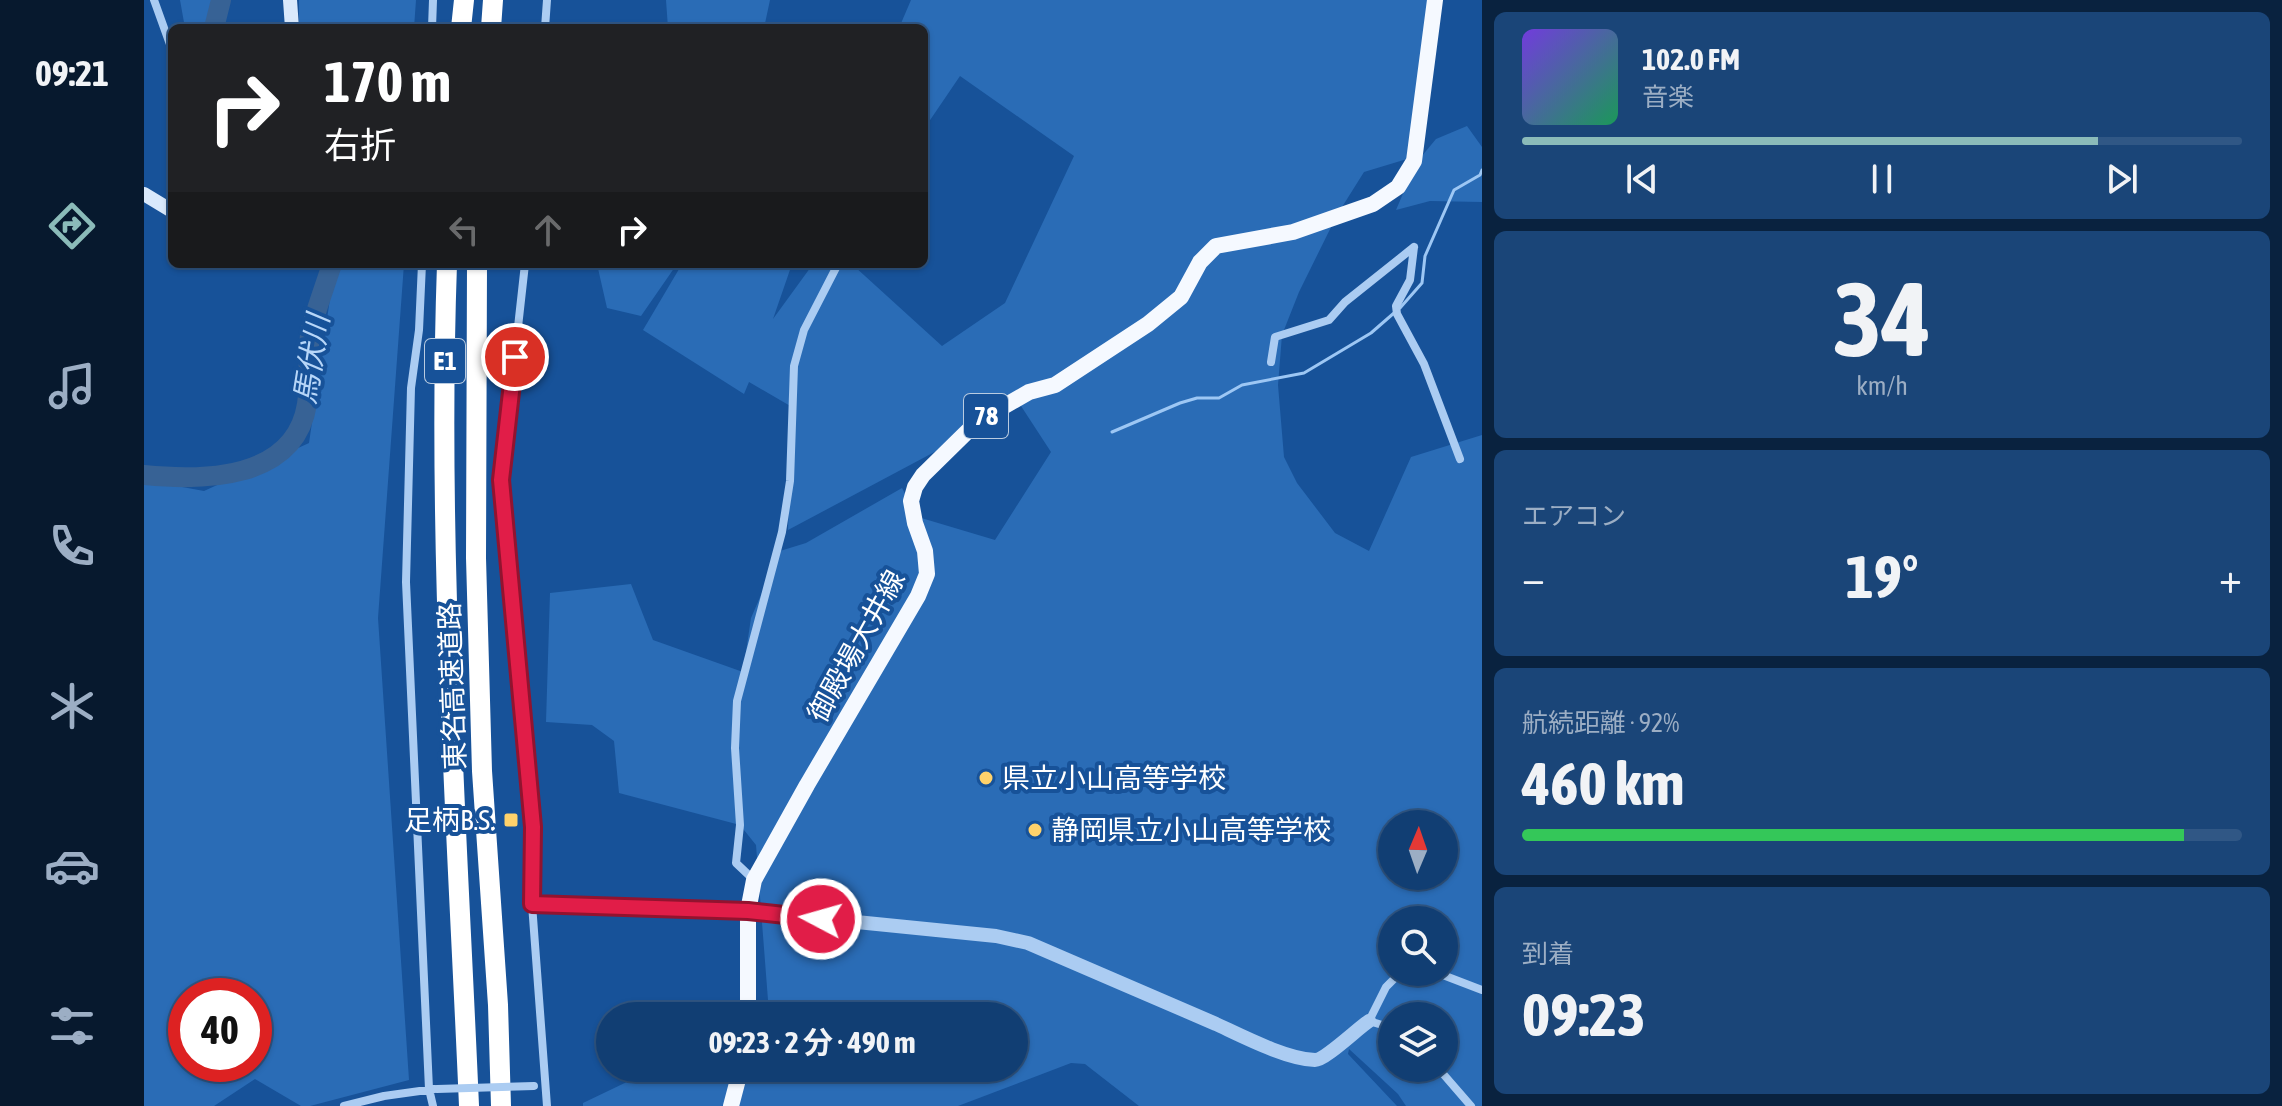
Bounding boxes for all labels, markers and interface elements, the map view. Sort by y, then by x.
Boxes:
text: 102.0 FM [1642,42,1740,76]
text: 170 m [324,50,451,114]
text: 09:21 [35,52,109,94]
icon: right [192,56,296,160]
text: 音楽 [1642,82,1694,112]
text: 右折 [324,124,396,166]
icon: previous [1620,157,1664,201]
icon: pause [1860,157,1904,201]
icon: next [2100,157,2144,201]
icon: directions [44,198,100,254]
icon: left [442,208,486,252]
icon: ahead [526,208,570,252]
icon: right [610,208,654,252]
text: 34 [1833,259,1931,378]
water label: 馬伏川 [287,309,335,406]
pin [481,323,549,391]
icon: arrive [493,335,537,379]
road number: E1 [425,339,465,383]
icon: music [44,358,100,414]
text: km/h [1856,371,1908,401]
road number: 78 [964,394,1008,438]
text: エアコン [1522,501,1626,531]
icon: phone [44,518,100,574]
text: 19° [1846,542,1918,611]
text: − [1522,552,1545,602]
text: + [2219,552,2242,602]
street label: 御殿場大井線 [801,565,911,727]
street label: 東名高速道路 [433,601,471,771]
icon: climate [44,678,100,734]
text: 航続距離 · 92% [1522,708,1679,738]
text: 460 km [1522,749,1684,818]
place label: 県立小山高等学校 [1002,762,1226,794]
marker: 県立小山高等学校 [977,769,995,787]
place label: 足柄B.S. [404,804,495,836]
north arrow [1378,810,1458,890]
map controls [1378,810,1458,1082]
marker: 足柄B.S. [502,811,520,829]
place label: 静岡県立小山高等学校 [1051,814,1331,846]
marker: 静岡県立小山高等学校 [1026,821,1044,839]
icon: car [44,838,100,894]
position arrow [779,877,863,961]
button: search [1378,906,1458,986]
text: 到着 [1522,939,1574,969]
speed limit sign: 40 [168,978,272,1082]
text: 09:23 [1522,980,1645,1049]
icon: filters [44,998,100,1054]
button: layers [1378,1002,1458,1082]
text: 09:23 · 2 分 · 490 m [708,1025,916,1059]

